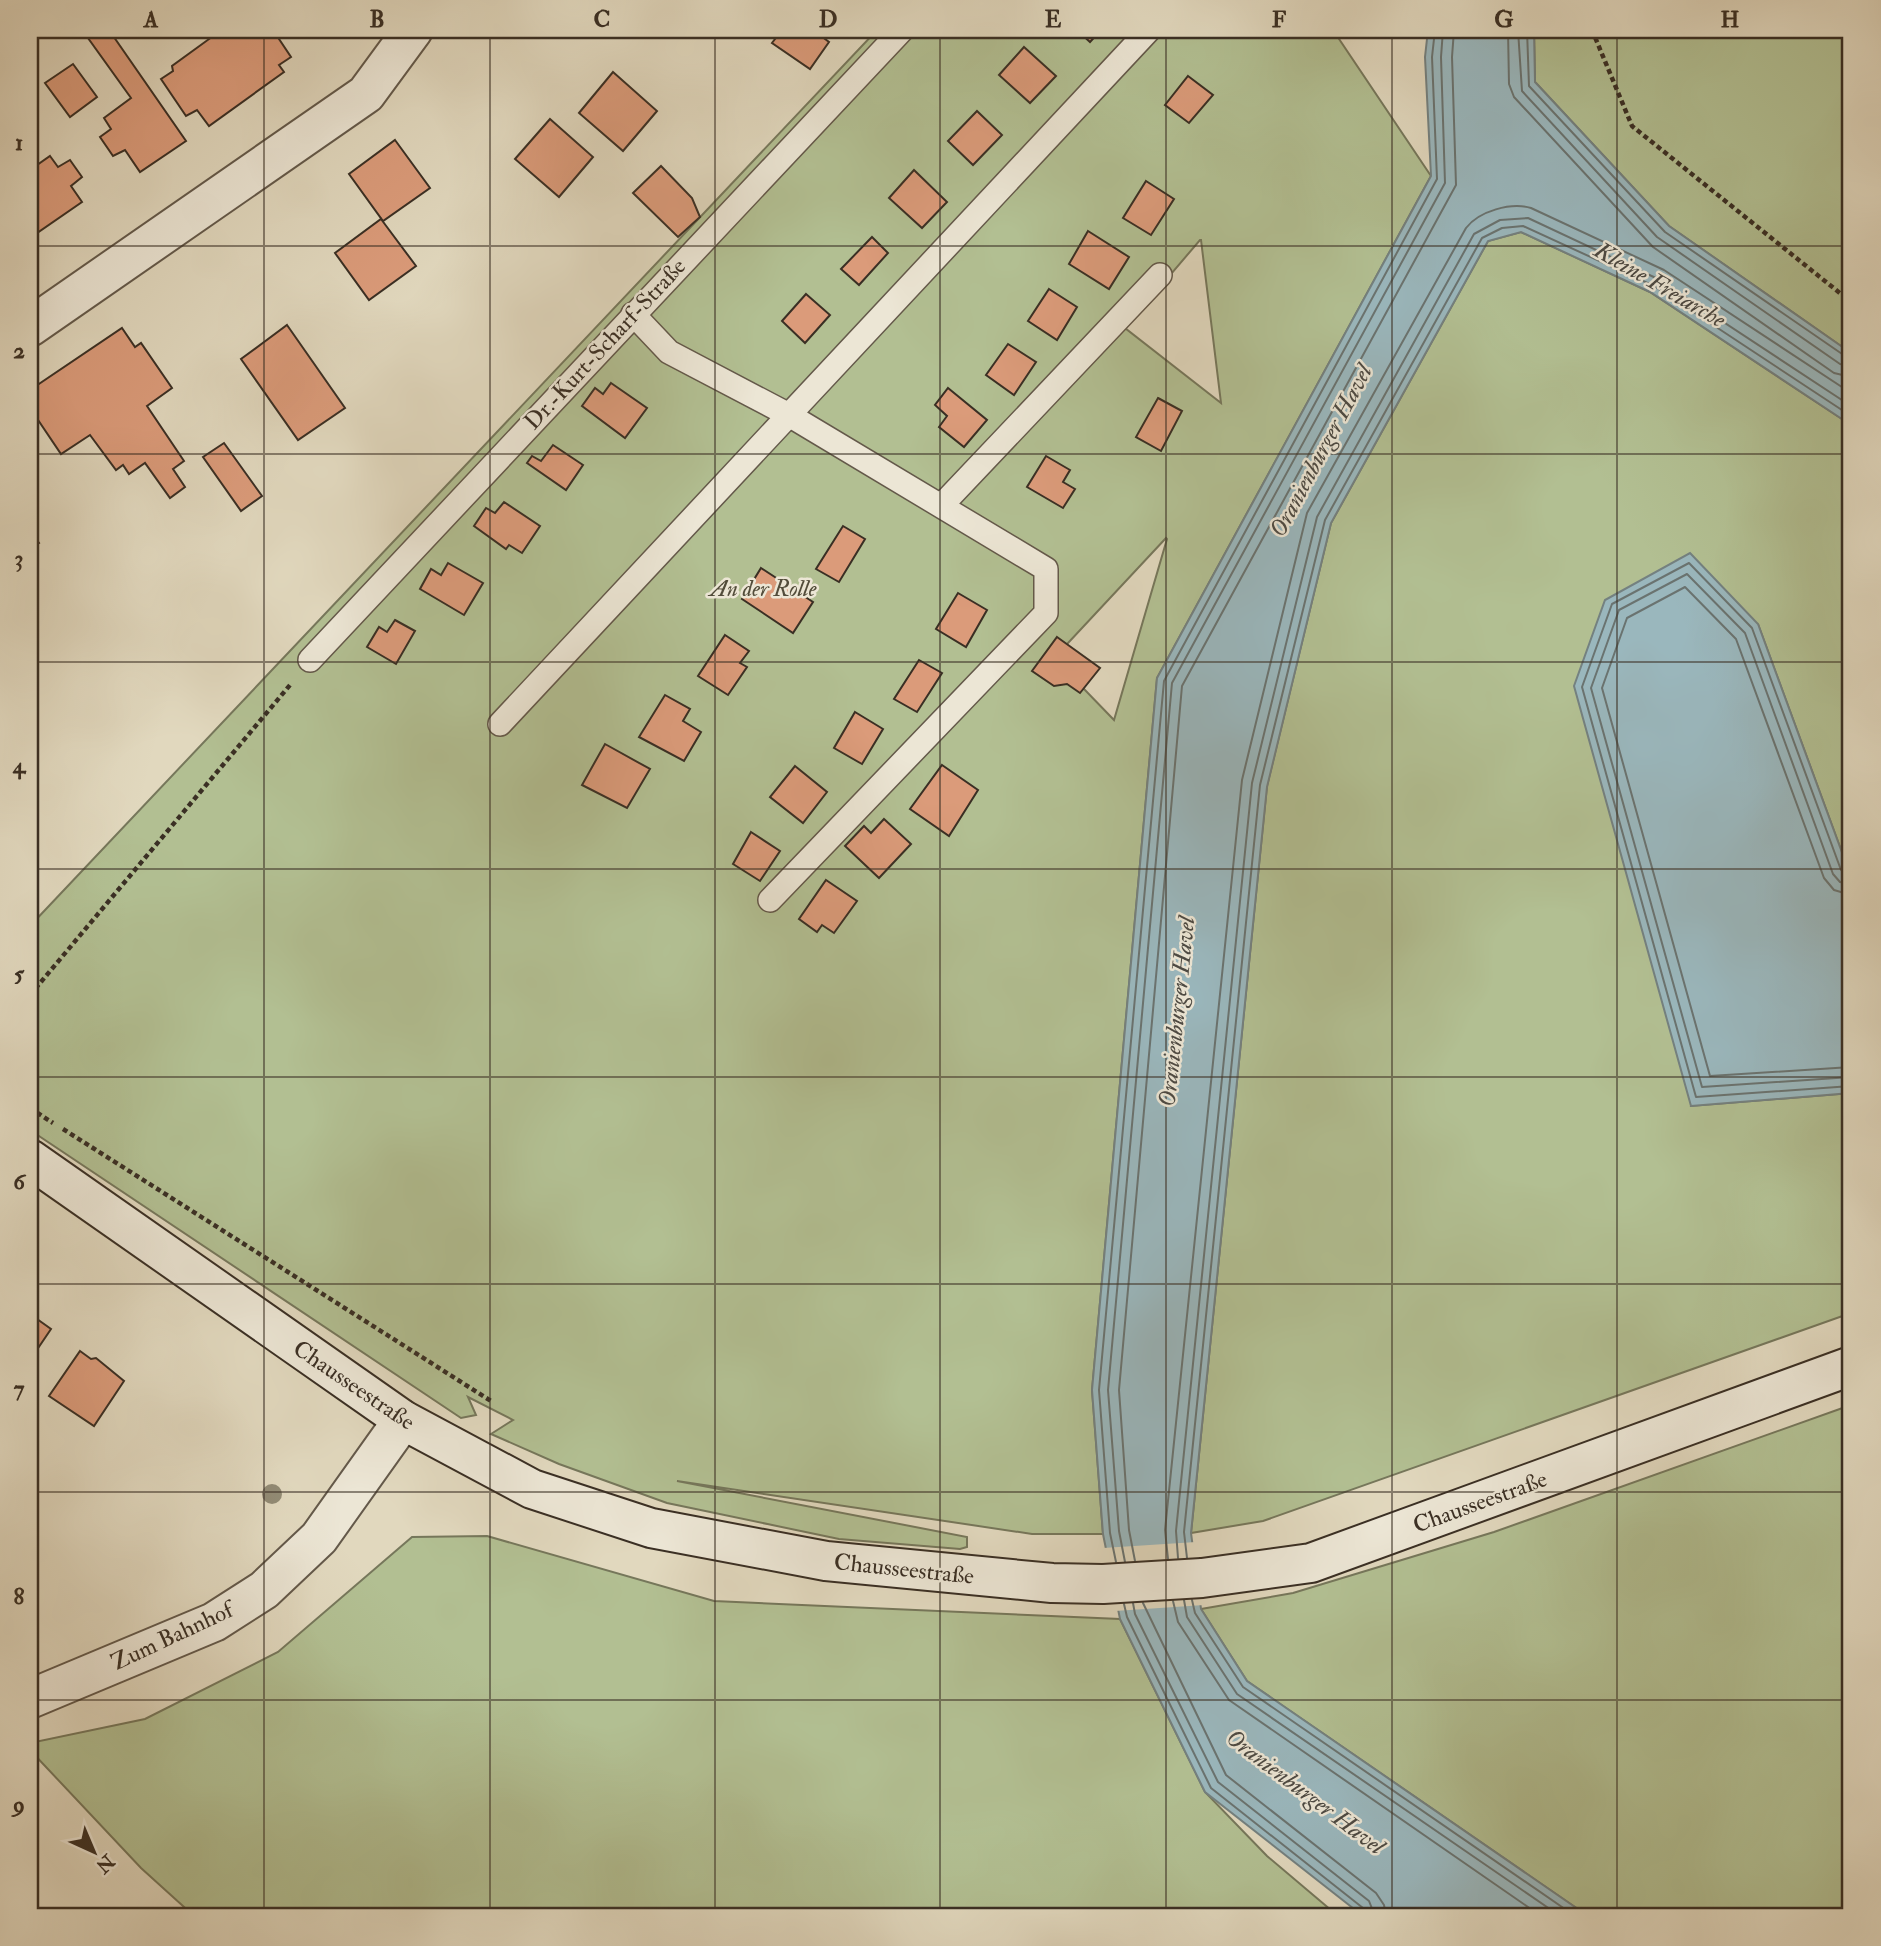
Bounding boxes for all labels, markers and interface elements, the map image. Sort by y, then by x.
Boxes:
text: A [143,5,159,34]
text: B [369,5,385,34]
text: C [594,5,610,34]
text: D [819,5,837,34]
text: E [1045,5,1062,34]
text: F [1272,5,1287,34]
text: G [1494,5,1514,34]
text: H [1721,5,1740,34]
text: 1 [15,128,23,157]
water label: Kleine Freiarche [1588,234,1732,336]
street label: Dr.-Kurt-Scharf-Straße [518,252,692,436]
text: 2 [13,336,25,365]
water label: Oranienburger Havel [1262,357,1381,543]
text: 3 [15,544,23,573]
park label: An der Rolle [707,574,817,603]
text: 4 [12,751,27,780]
water label: Oranienburger Havel [1152,913,1203,1109]
text: 5 [14,959,25,988]
text: 6 [13,1167,27,1196]
street label: Chausseestraße [288,1334,421,1437]
text: 7 [14,1374,25,1403]
street label: Chausseestraße [1409,1464,1551,1540]
street label: Chausseestraße [833,1547,976,1591]
text: 8 [14,1582,25,1611]
street label: Zum Bahnhof [107,1594,241,1677]
water label: Oranienburger Havel [1219,1722,1393,1863]
text: 9 [11,1790,25,1819]
north arrow [60,1816,130,1886]
text: N [90,1848,120,1879]

